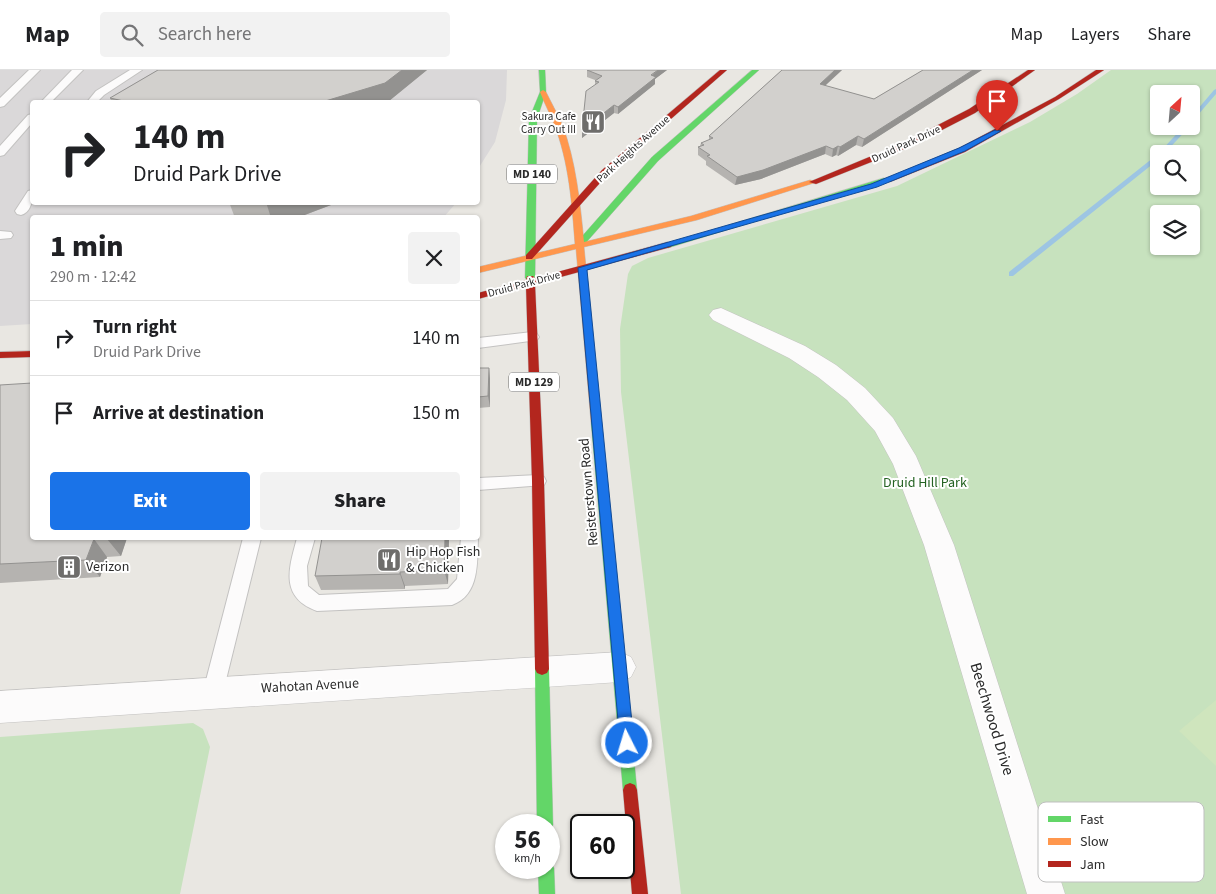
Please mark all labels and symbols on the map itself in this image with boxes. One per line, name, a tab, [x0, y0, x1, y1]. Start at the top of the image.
pin	[976, 80, 1018, 131]
north arrow	[1150, 85, 1200, 135]
place label: Sakura Cafe Carry Out III	[521, 109, 577, 137]
restaurant icon: Sakura Cafe Carry Out III	[580, 109, 606, 135]
street label: Park Heights Avenue	[593, 112, 673, 186]
street label: Druid Park Drive	[869, 121, 943, 166]
road number: MD 140	[507, 165, 557, 184]
street label: Druid Park Drive	[486, 267, 562, 301]
road number: MD 129	[509, 372, 559, 392]
street label: Reisterstown Road	[574, 437, 604, 547]
park label: Druid Hill Park	[883, 473, 967, 493]
place label: Hip Hop Fish & Chicken	[406, 542, 480, 578]
restaurant icon: Hip Hop Fish & Chicken	[376, 547, 402, 573]
building icon: Verizon	[56, 554, 82, 580]
place label: Verizon	[86, 557, 129, 577]
street label: Beechwood Drive	[964, 660, 1020, 778]
street label: Wahotan Avenue	[261, 673, 359, 699]
position arrow	[600, 716, 652, 768]
legend	[1038, 802, 1204, 882]
text: Fast	[1080, 810, 1104, 830]
speed limit sign: 60	[570, 814, 635, 879]
text: Slow	[1080, 832, 1109, 852]
text: Jam	[1080, 855, 1105, 875]

